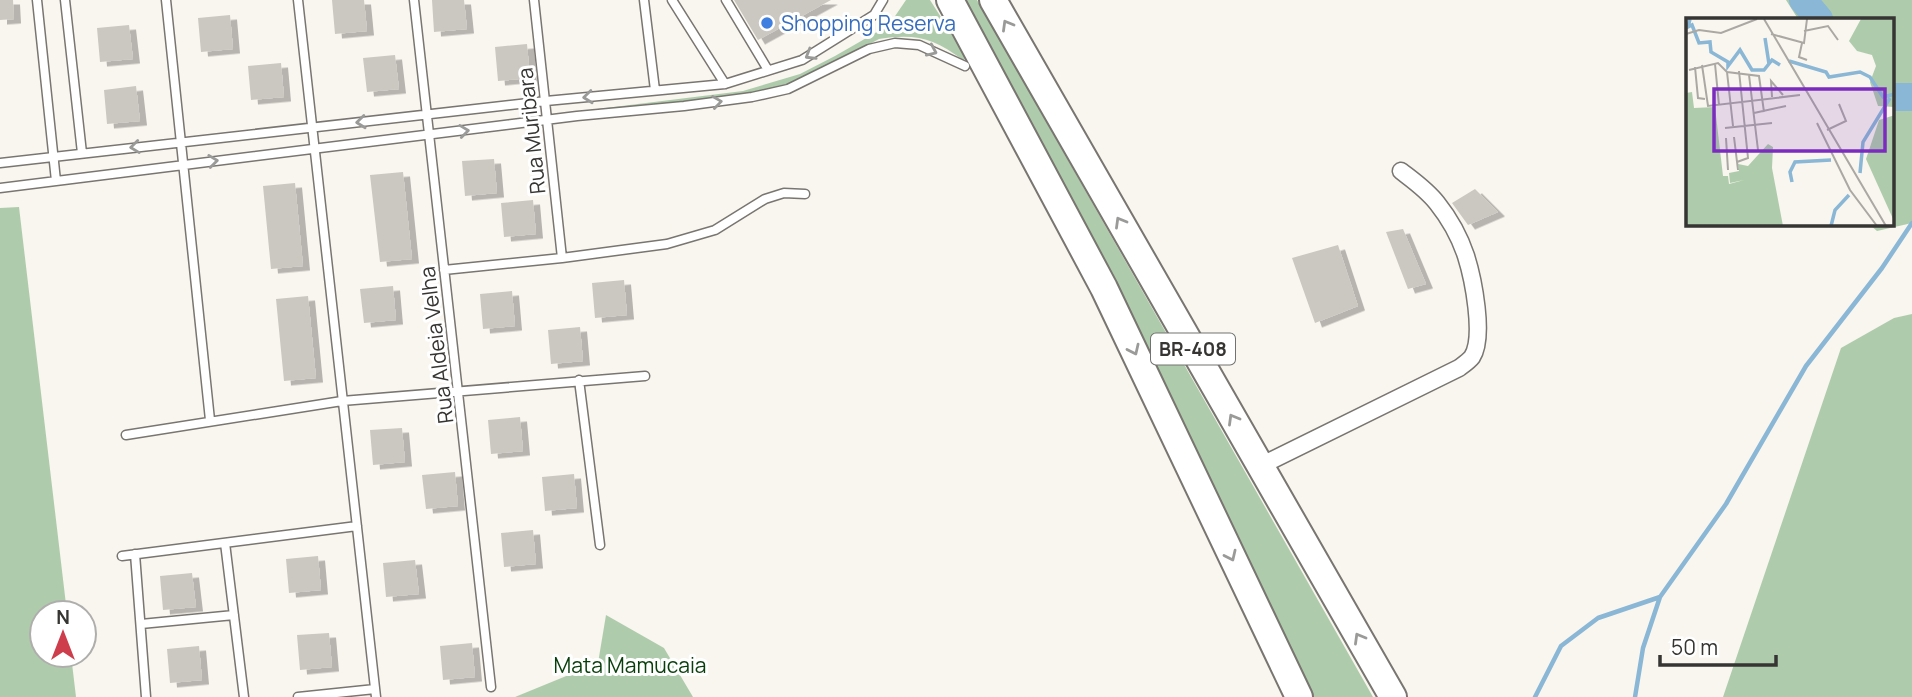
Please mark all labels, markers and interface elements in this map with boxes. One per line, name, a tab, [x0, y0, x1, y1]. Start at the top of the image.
place label: Shopping Reserva	[781, 9, 956, 37]
marker: Shopping Reserva	[759, 15, 775, 31]
inset map	[1686, 18, 1895, 226]
one-way arrow	[1002, 19, 1015, 32]
one-way arrow	[925, 43, 938, 57]
one-way arrow	[805, 47, 818, 60]
street label: Rua Muribara	[510, 66, 552, 196]
one-way arrow	[582, 89, 593, 104]
one-way arrow	[712, 95, 723, 110]
one-way arrow	[356, 115, 367, 130]
one-way arrow	[458, 123, 470, 138]
one-way arrow	[129, 139, 141, 154]
one-way arrow	[208, 153, 219, 168]
one-way arrow	[1115, 217, 1128, 229]
street label: Rua Aldeia Velha	[412, 265, 460, 425]
road number: BR-408	[1151, 334, 1235, 364]
one-way arrow	[1125, 343, 1139, 355]
one-way arrow	[1228, 414, 1241, 427]
one-way arrow	[1222, 549, 1236, 561]
north arrow	[28, 599, 98, 669]
text: N	[56, 604, 70, 630]
scale bar	[1660, 624, 1776, 668]
one-way arrow	[1354, 633, 1367, 645]
text: 50 m	[1671, 633, 1718, 661]
park label: Mata Mamucaia	[554, 651, 706, 679]

